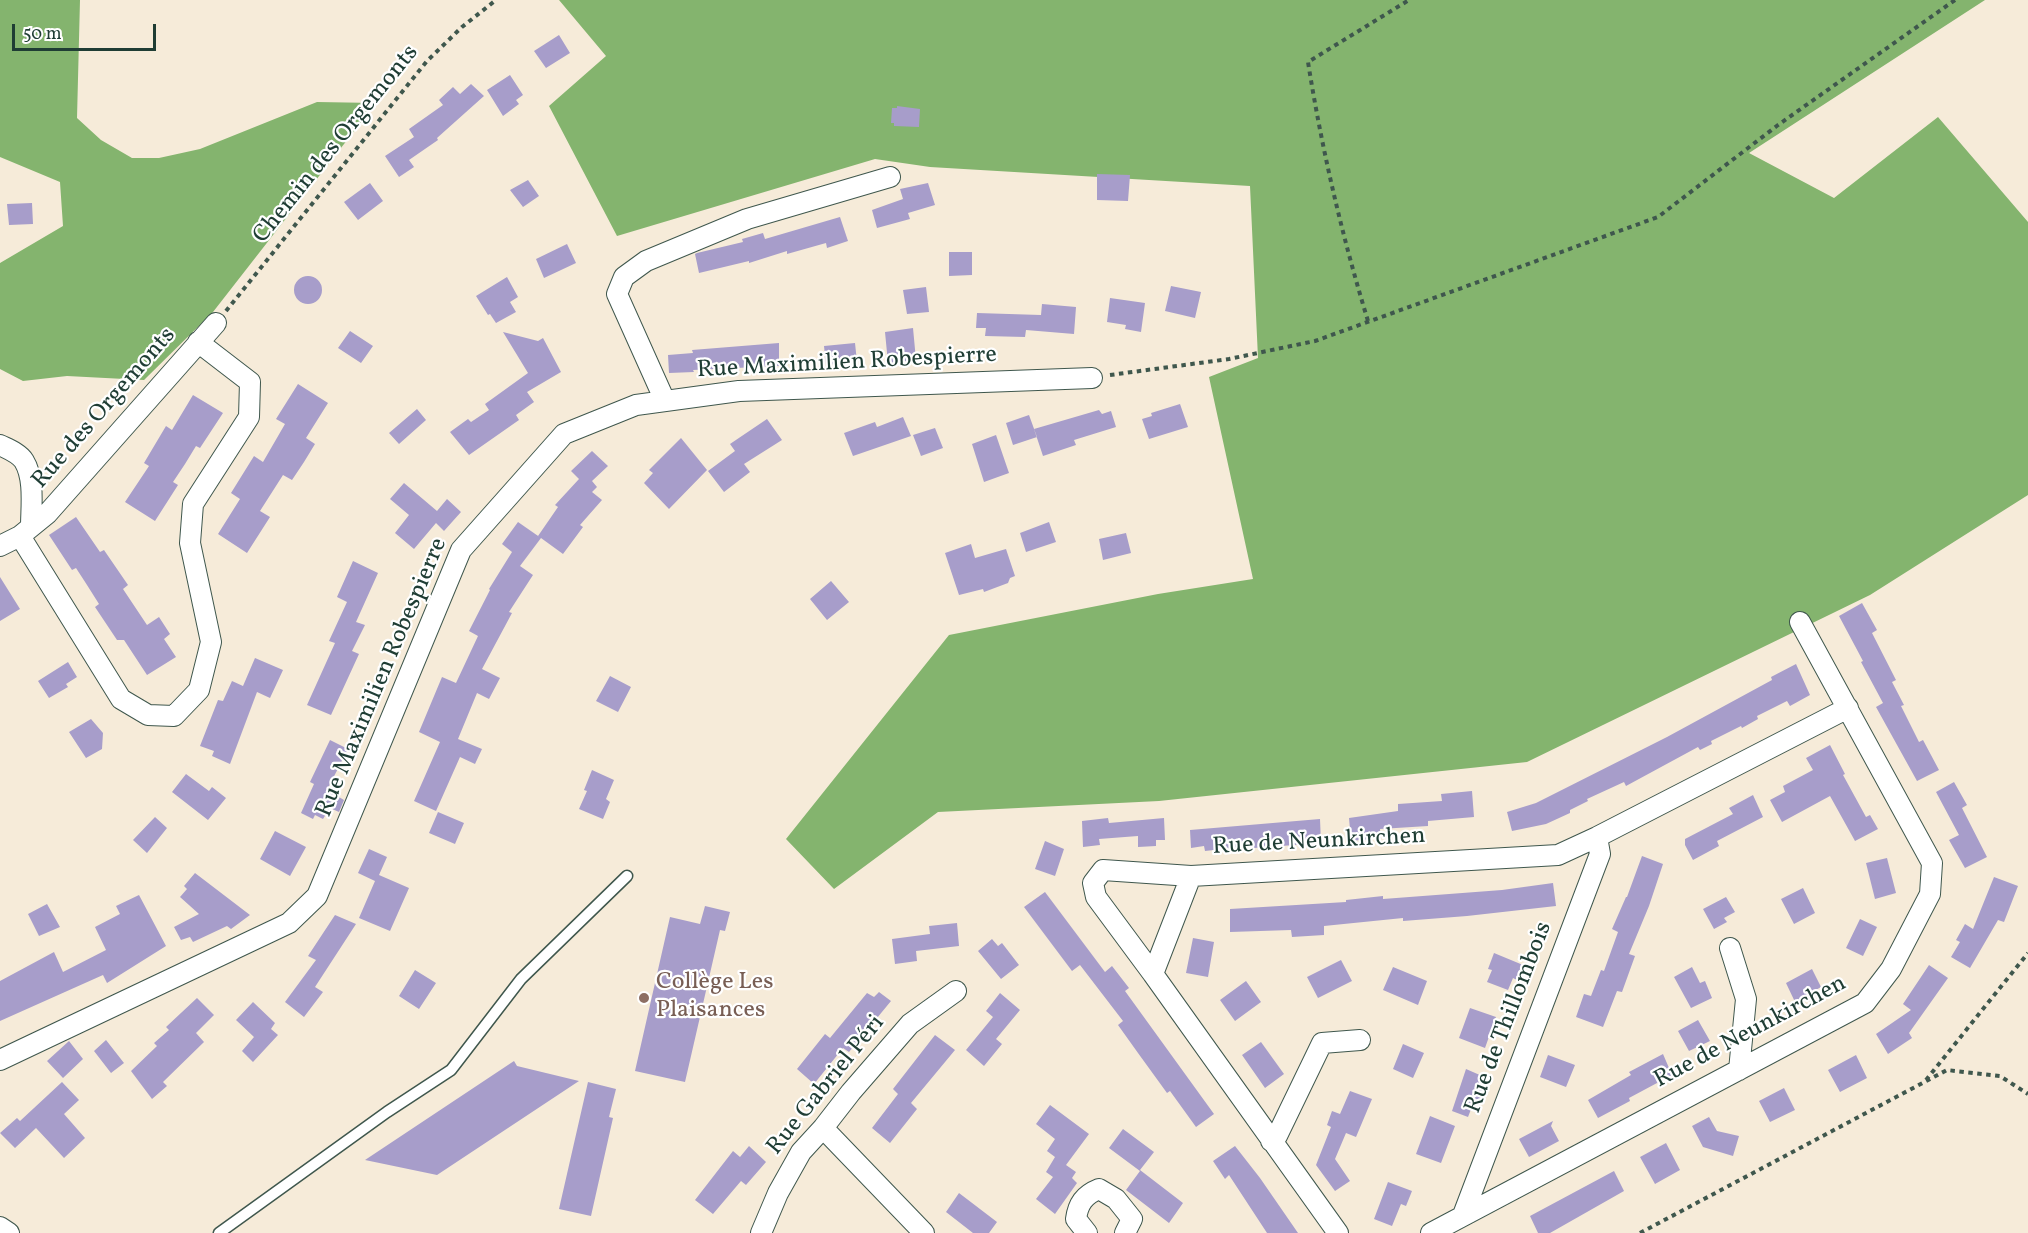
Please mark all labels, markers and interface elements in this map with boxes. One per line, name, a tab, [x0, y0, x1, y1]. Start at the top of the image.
scale bar	[15, 12, 159, 50]
text: 50 m	[23, 22, 62, 47]
street label: Chemin des Orgemonts	[248, 40, 426, 250]
street label: Rue des Orgemonts	[27, 322, 183, 496]
street label: Rue Maximilien Robespierre	[696, 342, 998, 386]
street label: Rue Maximilien Robespierre	[311, 534, 455, 822]
street label: Rue de Neunkirchen	[1212, 823, 1426, 863]
street label: Rue de Thillombois	[1460, 918, 1560, 1118]
place label: Collège Les Plaisances	[656, 970, 773, 1026]
street label: Rue de Neunkirchen	[1650, 970, 1852, 1096]
marker: Collège Les Plaisances	[637, 991, 651, 1005]
street label: Rue Gabriel Péri	[762, 1010, 892, 1162]

